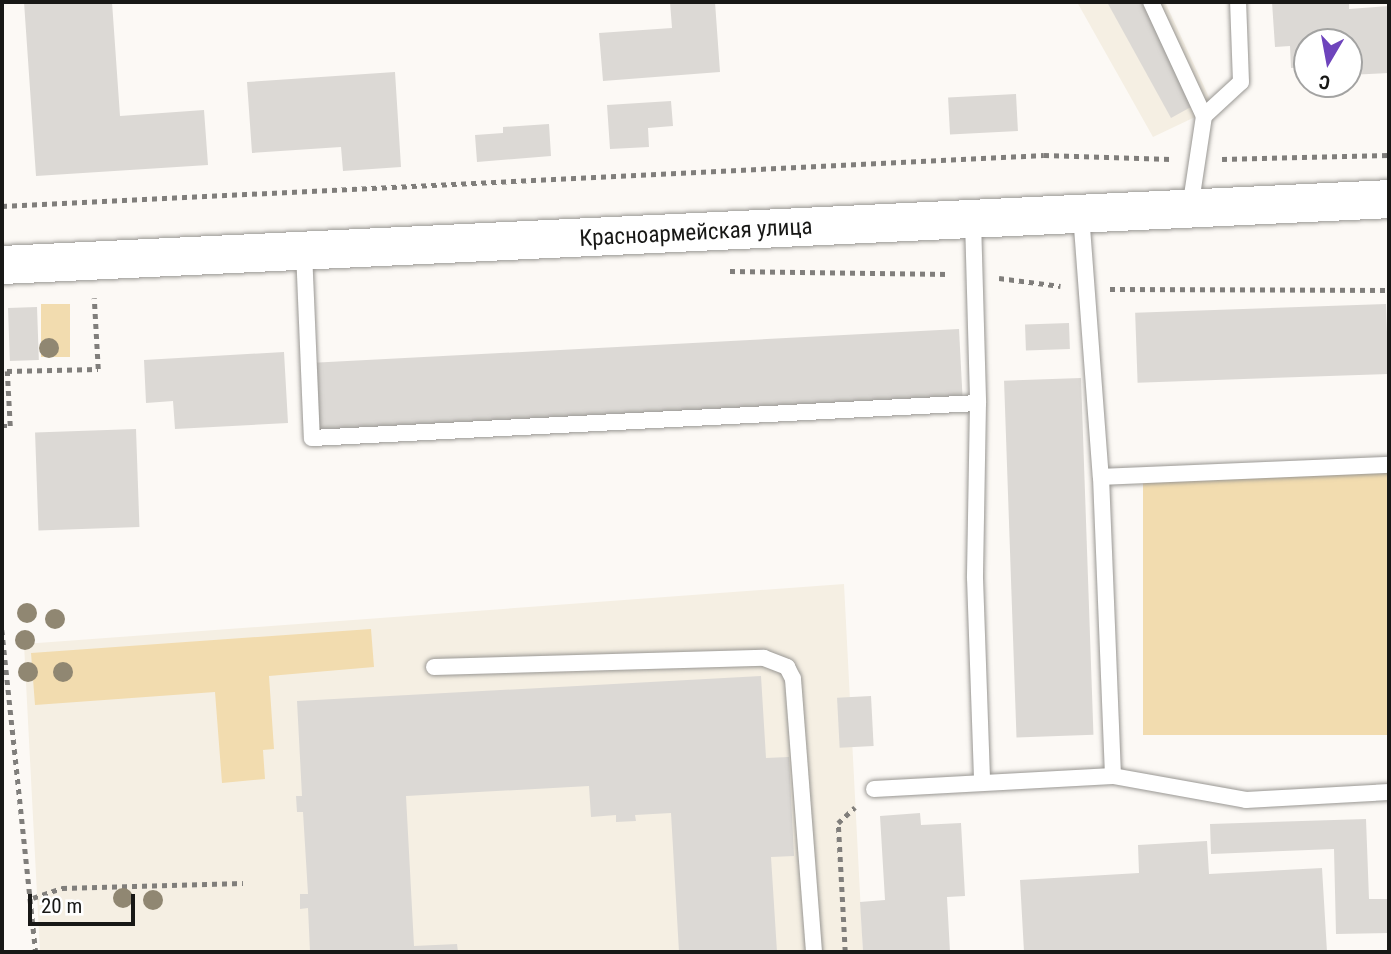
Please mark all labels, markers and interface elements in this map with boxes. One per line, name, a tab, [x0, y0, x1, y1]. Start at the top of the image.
north arrow	[1293, 28, 1363, 98]
text: С	[1317, 70, 1332, 94]
street label: Красноармейская улица	[579, 213, 813, 253]
scale bar	[32, 880, 138, 924]
text: 20 m	[41, 894, 82, 918]

